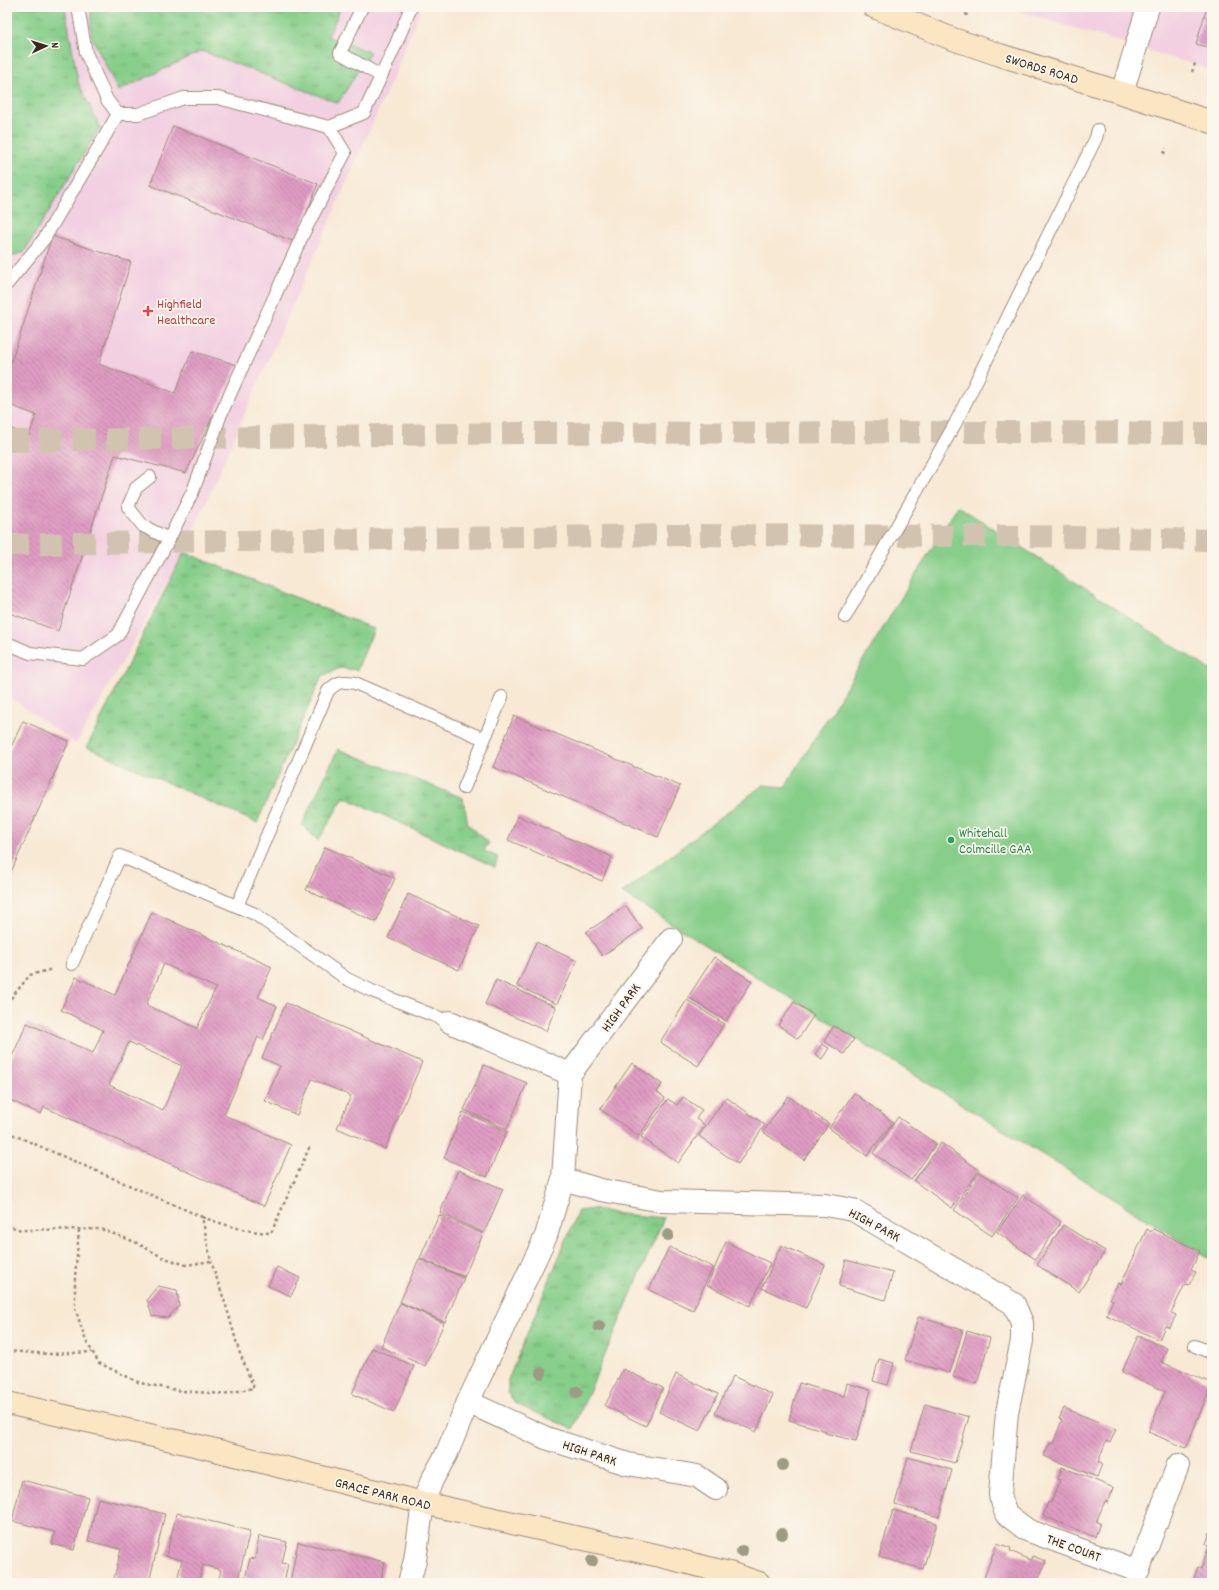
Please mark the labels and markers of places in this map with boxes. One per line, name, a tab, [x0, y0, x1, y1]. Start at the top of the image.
place label: Highfield Healthcare	[157, 295, 215, 331]
marker: Highfield Healthcare	[142, 305, 154, 317]
place label: Whitehall Colmcille GAA	[959, 824, 1032, 860]
marker: Whitehall Colmcille GAA	[946, 835, 956, 845]

